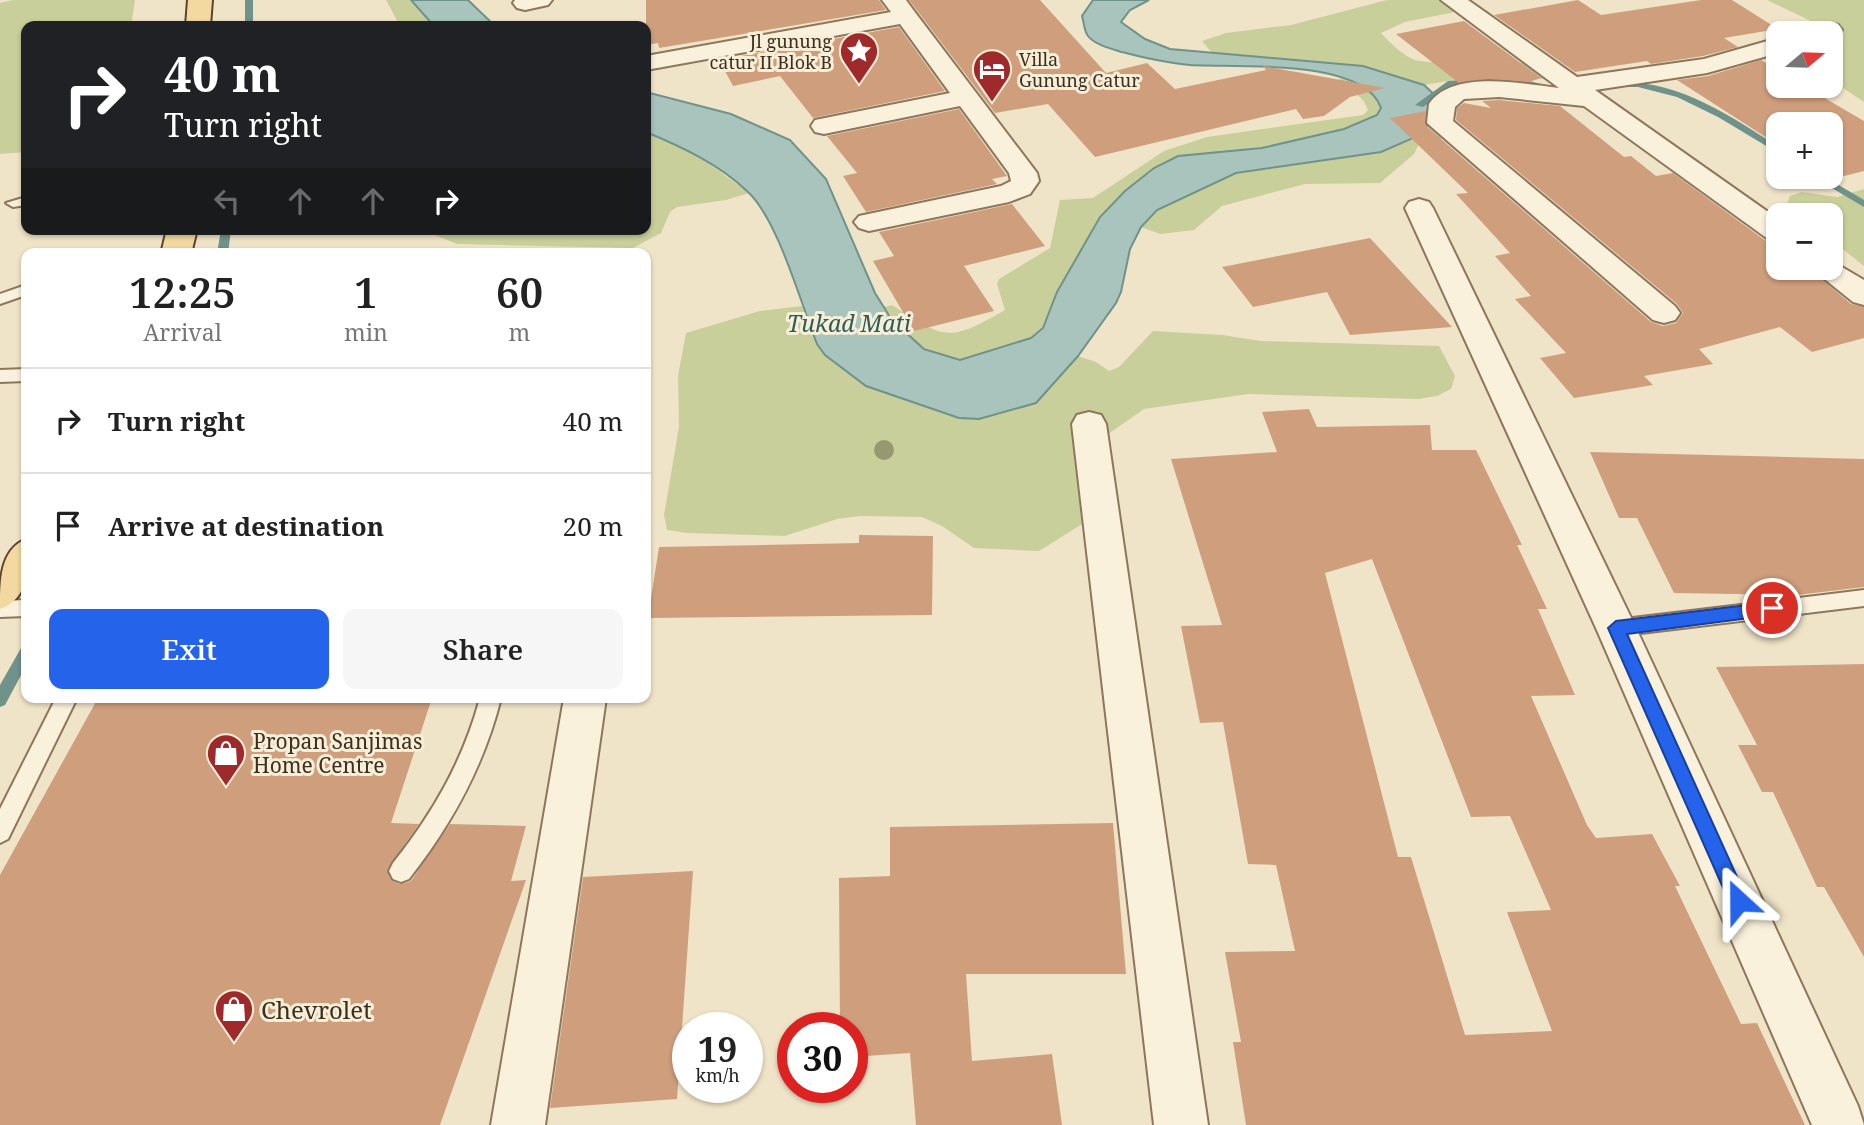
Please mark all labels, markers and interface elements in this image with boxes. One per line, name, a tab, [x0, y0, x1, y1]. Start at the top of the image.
north arrow	[1766, 21, 1843, 98]
map controls	[1766, 21, 1843, 280]
place label: Jl gunung catur II Blok B	[709, 29, 832, 74]
place icon: Jl gunung catur II Blok B	[838, 30, 880, 85]
text: 40 m	[164, 40, 280, 106]
place label: Villa Gunung Catur	[1019, 47, 1140, 92]
hotel icon: Villa Gunung Catur	[971, 48, 1013, 103]
icon: right	[49, 49, 140, 140]
text: Turn right	[164, 103, 322, 146]
button: +	[1766, 112, 1843, 189]
icon: left	[208, 182, 246, 220]
icon: ahead	[281, 182, 319, 220]
icon: ahead	[354, 182, 392, 220]
icon: right	[427, 182, 465, 220]
button: −	[1766, 203, 1843, 280]
text: 12:25	[129, 263, 236, 320]
text: 1	[354, 263, 378, 320]
text: 60	[496, 263, 543, 320]
water label: Tukad Mati	[787, 307, 911, 339]
text: Arrival	[143, 316, 222, 348]
text: min	[344, 316, 388, 348]
text: m	[509, 316, 530, 348]
icon: right	[49, 402, 87, 440]
text: Turn right	[108, 403, 245, 439]
text: 40 m	[563, 403, 623, 439]
icon: arrive	[49, 507, 87, 545]
text: Arrive at destination	[108, 508, 384, 544]
text: 20 m	[563, 508, 623, 544]
pin	[1742, 578, 1802, 638]
icon: arrive	[1753, 589, 1791, 627]
button: Exit	[49, 609, 329, 689]
button: Share	[343, 609, 623, 689]
place label: Propan Sanjimas Home Centre	[253, 727, 422, 779]
shop icon: Propan Sanjimas Home Centre	[205, 732, 247, 787]
position arrow	[1702, 864, 1776, 938]
shop icon: Chevrolet	[213, 988, 255, 1043]
place label: Chevrolet	[261, 993, 372, 1026]
speed limit sign: 30	[777, 1012, 868, 1103]
text: 19	[698, 1025, 737, 1072]
text: km/h	[695, 1063, 740, 1087]

